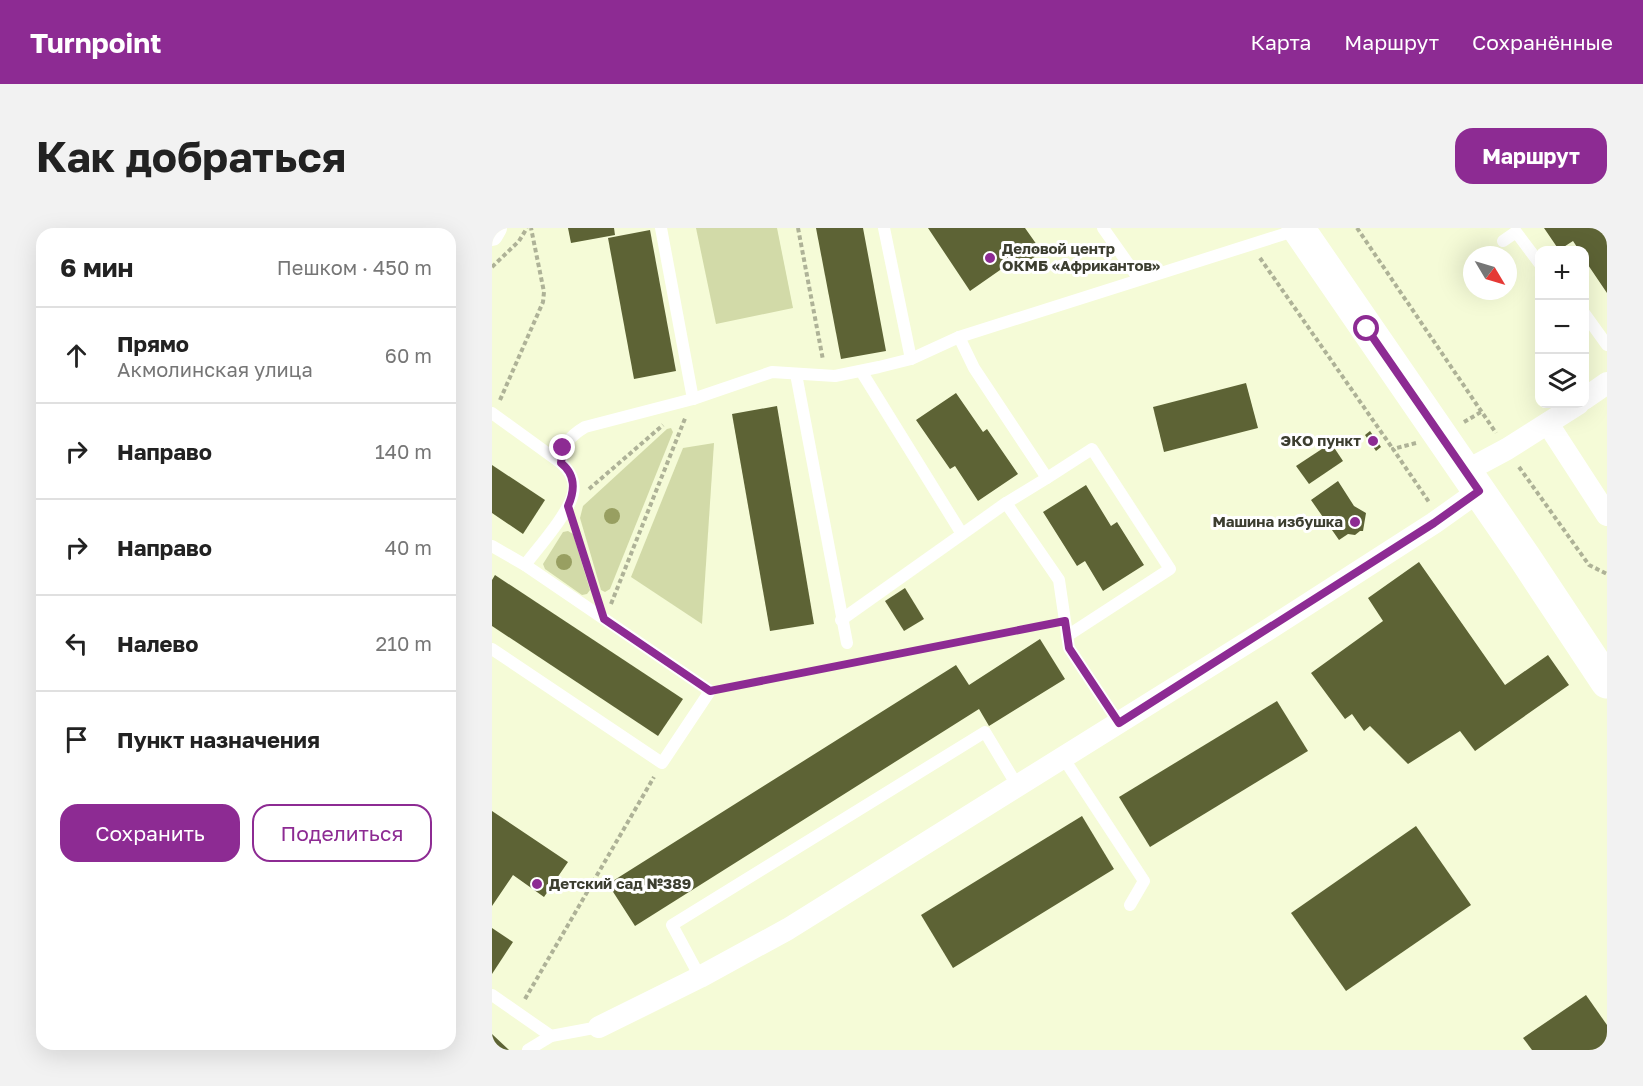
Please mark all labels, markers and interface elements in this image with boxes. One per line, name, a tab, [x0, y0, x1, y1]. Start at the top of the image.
text: Turnpoint	[30, 26, 161, 59]
text: Карта	[1250, 29, 1311, 55]
text: Маршрут	[1344, 29, 1439, 55]
text: Сохранённые	[1472, 29, 1613, 55]
button: Маршрут	[1455, 128, 1607, 184]
text: Как добраться	[36, 131, 346, 181]
place label: Деловой центр ОКМБ «Африкантов»	[1002, 239, 1160, 274]
north arrow	[1463, 246, 1517, 300]
map controls	[1535, 246, 1589, 408]
button: +	[1535, 246, 1589, 300]
marker: Деловой центр ОКМБ «Африкантов»	[983, 251, 997, 265]
text: 6 мин	[60, 252, 133, 283]
text: Пешком · 450 m	[277, 255, 432, 279]
button: −	[1535, 300, 1589, 354]
route start	[1353, 315, 1379, 341]
text: Прямо	[117, 330, 189, 357]
icon: ahead	[60, 339, 93, 372]
text: 60 m	[385, 343, 432, 367]
button: layers	[1535, 354, 1589, 408]
text: Акмолинская улица	[117, 357, 313, 381]
place label: ЭКО пункт	[1281, 431, 1361, 449]
route end	[549, 434, 575, 460]
marker: ЭКО пункт	[1366, 434, 1380, 448]
icon: right	[60, 435, 93, 468]
text: Направо	[117, 438, 212, 465]
text: 140 m	[375, 439, 432, 463]
place label: Машина избушка	[1212, 512, 1343, 530]
marker: Машина избушка	[1348, 515, 1362, 529]
icon: right	[60, 531, 93, 564]
text: Направо	[117, 534, 212, 561]
text: 40 m	[385, 535, 432, 559]
icon: left	[60, 627, 93, 660]
text: Налево	[117, 630, 199, 657]
text: 210 m	[376, 631, 432, 655]
icon: arrive	[60, 723, 93, 756]
text: Пункт назначения	[117, 726, 320, 753]
button: Сохранить	[60, 804, 240, 862]
button: Поделиться	[252, 804, 432, 862]
place label: Детский сад №389	[549, 874, 691, 892]
marker: Детский сад №389	[530, 877, 544, 891]

